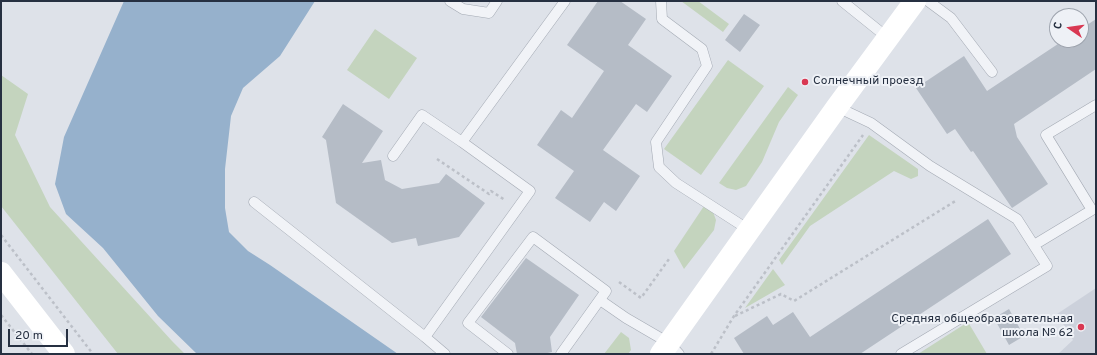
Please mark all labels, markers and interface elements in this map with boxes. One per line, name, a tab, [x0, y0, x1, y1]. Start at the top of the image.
north arrow	[1049, 8, 1089, 48]
text: С	[1051, 21, 1066, 31]
place label: Солнечный проезд	[813, 75, 924, 89]
marker: Солнечный проезд	[800, 77, 810, 87]
place label: Средняя общеобразовательная школа № 62	[891, 313, 1073, 341]
scale bar	[10, 321, 70, 347]
marker: Средняя общеобразовательная школа № 62	[1076, 322, 1086, 332]
text: 20 m	[15, 328, 43, 344]

